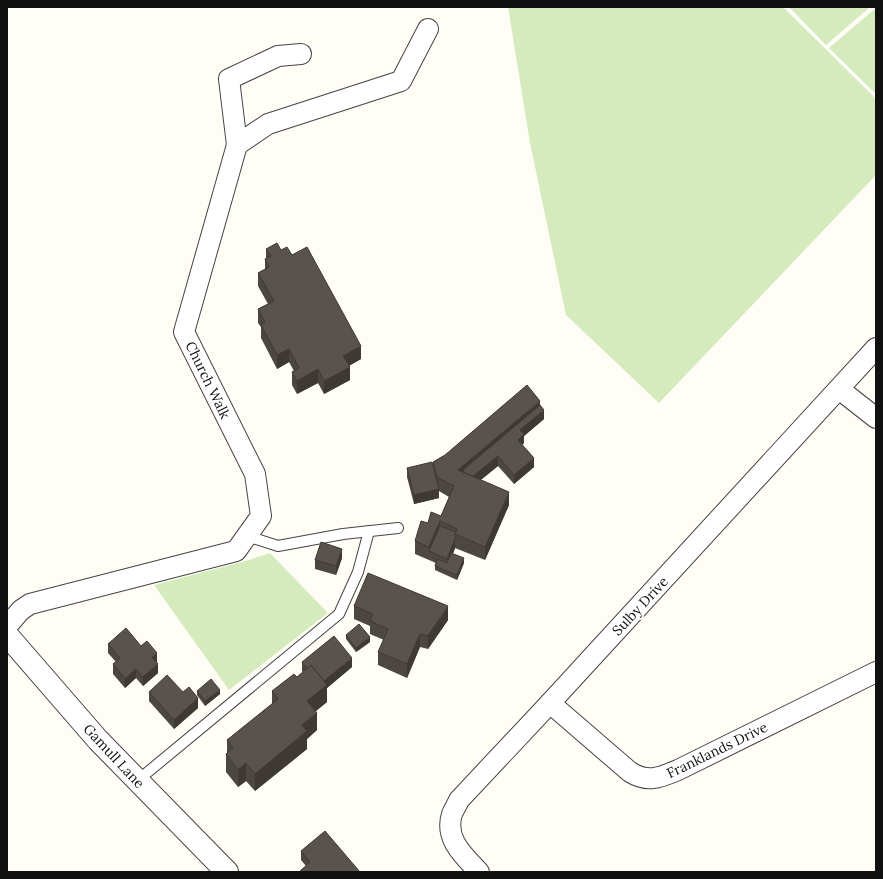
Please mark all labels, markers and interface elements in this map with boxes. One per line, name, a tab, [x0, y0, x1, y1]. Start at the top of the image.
street label: Church Walk	[182, 338, 235, 422]
street label: Sulby Drive	[608, 572, 672, 639]
street label: Franklands Drive	[664, 718, 771, 782]
street label: Gamull Lane	[80, 720, 149, 792]

